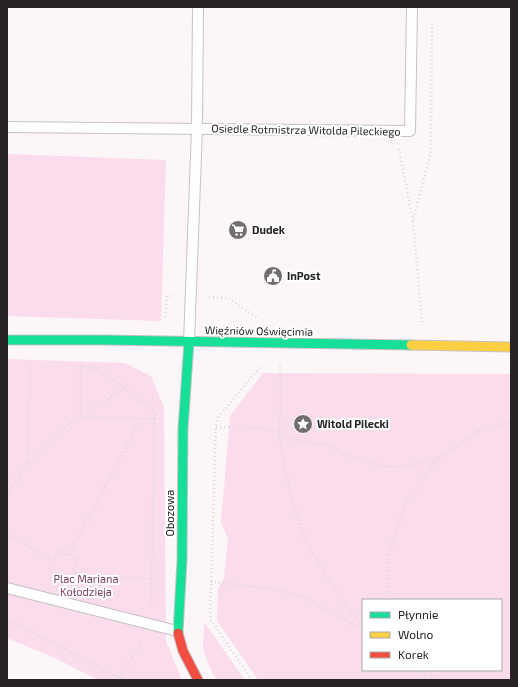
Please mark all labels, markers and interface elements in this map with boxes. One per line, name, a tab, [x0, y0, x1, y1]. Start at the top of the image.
street label: Osiedle Rotmistrza Witolda Pileckiego	[211, 121, 401, 138]
supermarket icon: Dudek	[227, 219, 249, 241]
place label: Dudek	[252, 223, 286, 236]
public building icon: InPost	[262, 265, 284, 287]
place label: InPost	[287, 269, 321, 282]
street label: Więźniów Oświęcimia	[205, 323, 313, 338]
place icon: Witold Pilecki	[292, 413, 314, 435]
place label: Witold Pilecki	[317, 417, 389, 430]
street label: Obozowa	[163, 490, 176, 536]
park label: Plac Mariana Kołodzieja	[54, 572, 118, 599]
legend	[362, 599, 502, 671]
text: Płynnie	[398, 607, 438, 621]
text: Wolno	[398, 627, 434, 641]
text: Korek	[398, 647, 429, 661]

